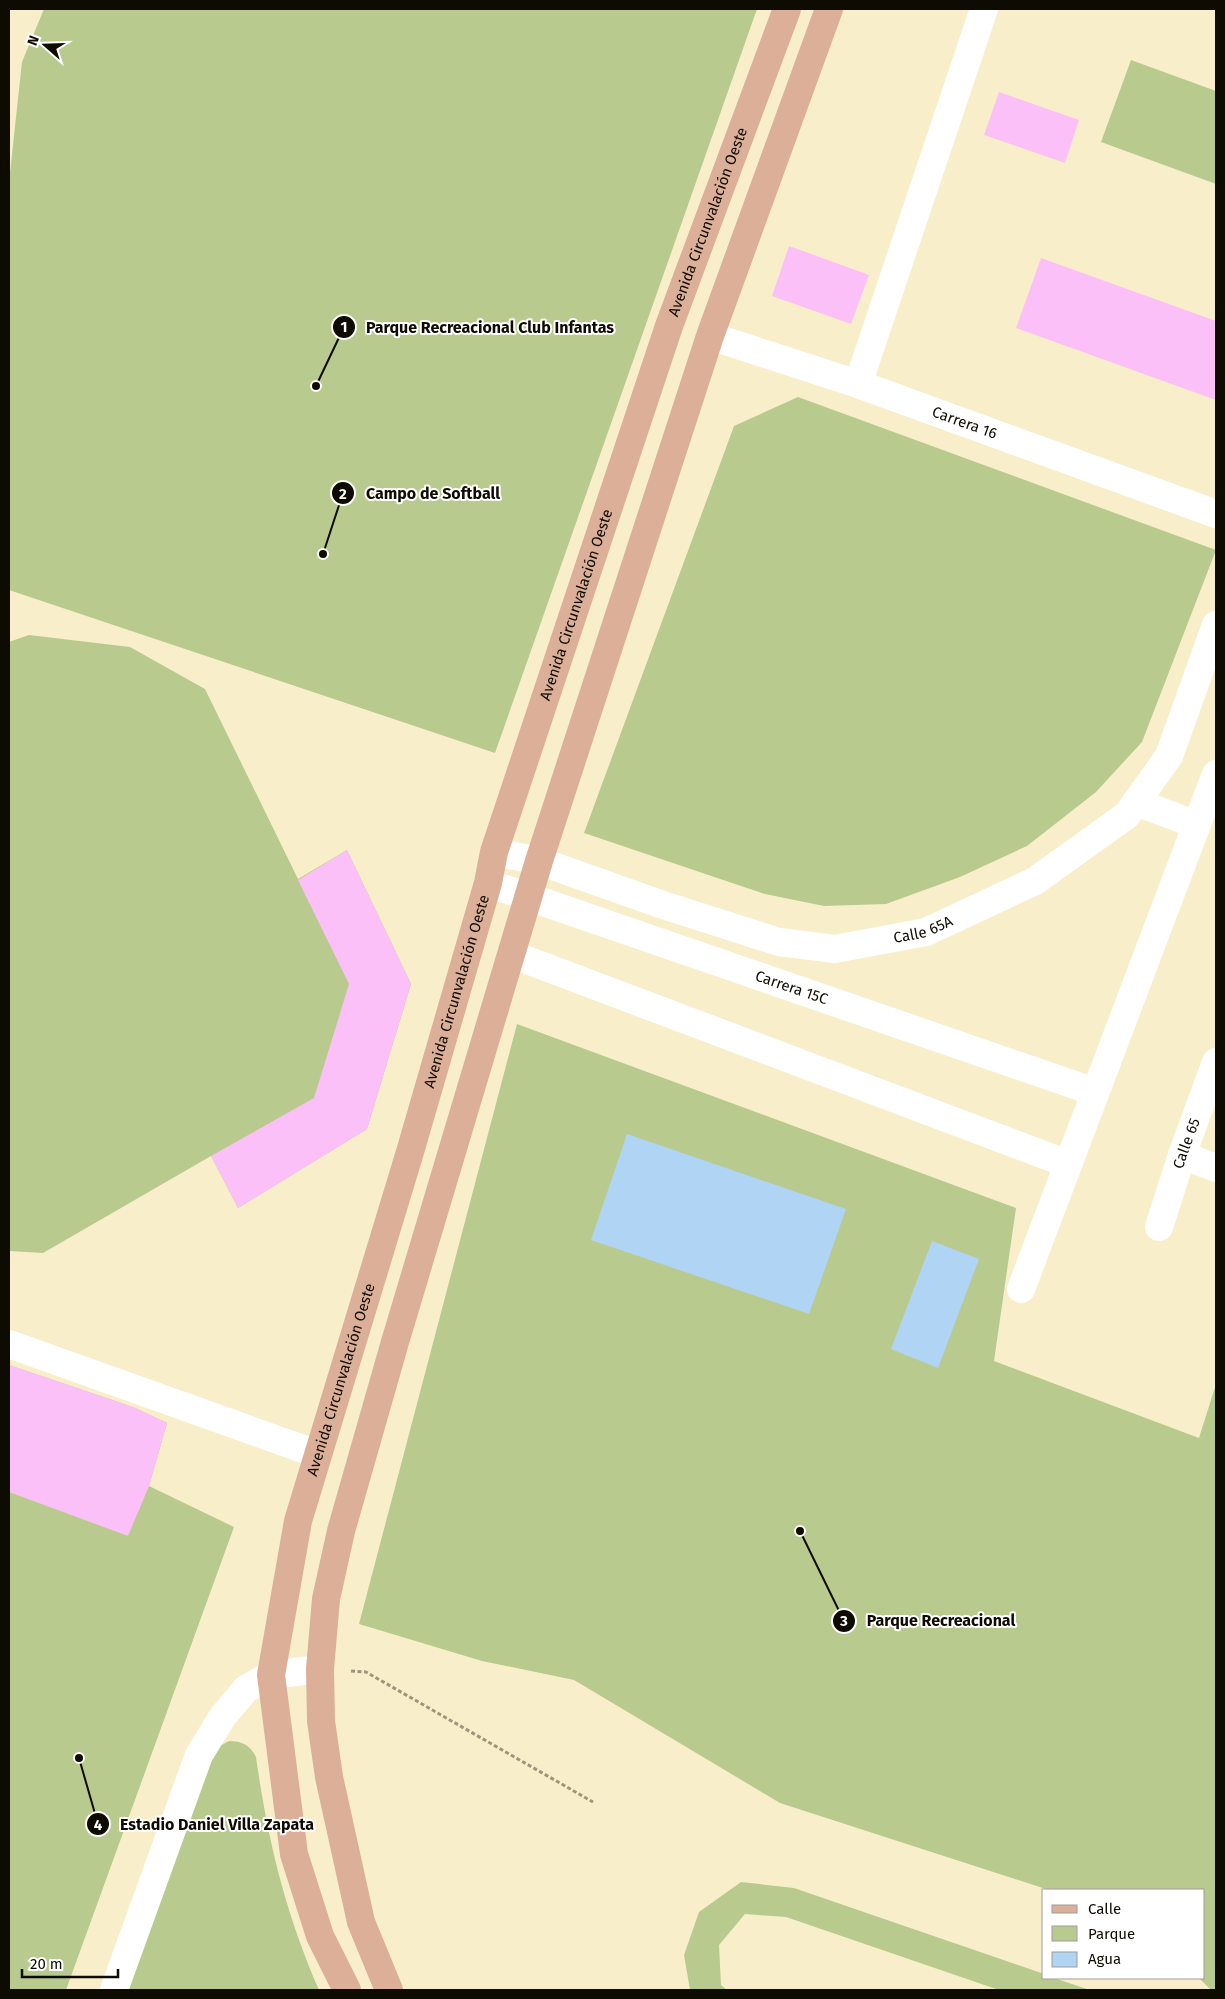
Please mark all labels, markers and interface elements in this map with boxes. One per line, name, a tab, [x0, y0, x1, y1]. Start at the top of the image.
north arrow	[20, 20, 70, 70]
text: N	[24, 33, 43, 48]
street label: Avenida Circunvalación Oeste	[664, 125, 751, 319]
callout: Parque Recreacional Club Infantas	[331, 312, 624, 343]
text: 1	[341, 318, 347, 336]
text: Parque Recreacional Club Infantas	[366, 318, 614, 337]
street label: Carrera 16	[930, 403, 999, 443]
callout: Campo de Softball	[330, 478, 510, 509]
text: Campo de Softball	[366, 484, 500, 503]
text: 2	[339, 485, 347, 503]
street label: Avenida Circunvalación Oeste	[536, 507, 616, 703]
street label: Avenida Circunvalación Oeste	[420, 893, 493, 1090]
street label: Calle 65A	[892, 912, 956, 947]
street label: Carrera 15C	[753, 967, 831, 1009]
street label: Calle 65	[1169, 1116, 1204, 1171]
street label: Avenida Circunvalación Oeste	[303, 1281, 379, 1478]
callout: Parque Recreacional	[832, 1605, 1025, 1636]
text: Parque Recreacional	[867, 1611, 1015, 1630]
text: 3	[839, 1612, 848, 1630]
callout: Estadio Daniel Villa Zapata	[85, 1809, 324, 1840]
text: Estadio Daniel Villa Zapata	[120, 1815, 314, 1834]
text: 4	[94, 1816, 103, 1834]
legend	[1042, 1889, 1205, 1979]
text: Calle	[1088, 1900, 1121, 1918]
text: Parque	[1088, 1925, 1135, 1943]
scale bar	[22, 1946, 119, 1978]
text: Agua	[1088, 1950, 1121, 1968]
text: 20 m	[30, 1955, 63, 1973]

